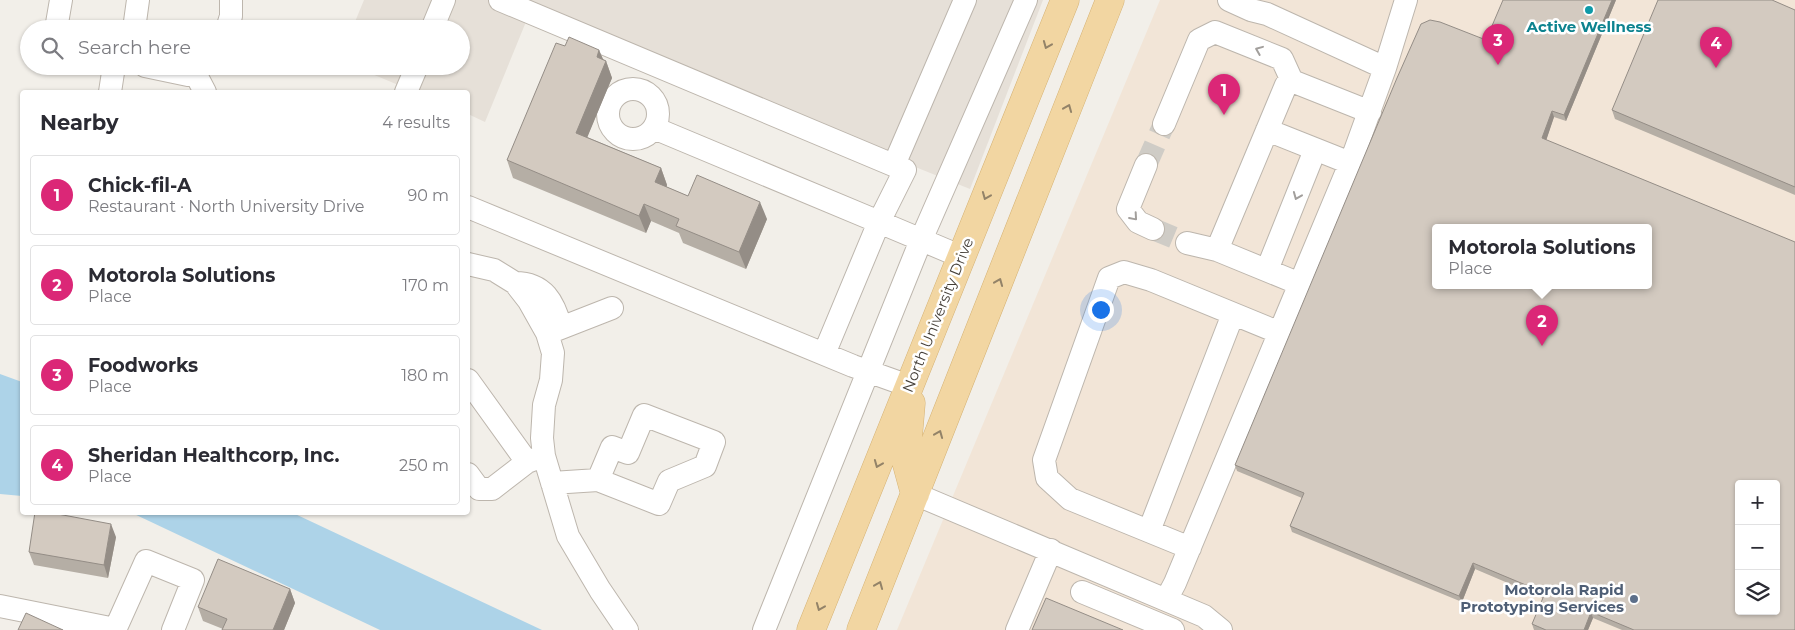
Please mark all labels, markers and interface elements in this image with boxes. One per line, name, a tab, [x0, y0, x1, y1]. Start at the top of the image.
marker: Active Wellness	[1583, 4, 1595, 16]
place label: Active Wellness	[1526, 17, 1651, 36]
search box	[20, 20, 470, 75]
pin: 3	[1482, 24, 1514, 65]
pin: 4	[1700, 27, 1732, 68]
icon: search	[38, 34, 66, 62]
text: Search here	[78, 36, 191, 59]
one-way arrow	[1042, 40, 1053, 49]
one-way arrow	[1255, 45, 1264, 56]
pin: 1	[1208, 74, 1240, 115]
one-way arrow	[1062, 104, 1072, 112]
text: Nearby	[40, 110, 119, 135]
text: 4 results	[382, 113, 450, 132]
text: Chick-fil-A	[88, 174, 192, 197]
text: 1	[54, 186, 60, 205]
text: 90 m	[407, 186, 449, 205]
one-way arrow	[982, 191, 992, 200]
one-way arrow	[1292, 191, 1302, 199]
text: Restaurant · North University Drive	[88, 197, 364, 216]
one-way arrow	[1128, 211, 1137, 220]
popup	[1432, 224, 1652, 289]
street label: North University Drive	[898, 235, 977, 395]
text: Motorola Solutions	[1448, 236, 1636, 259]
text: Place	[1448, 259, 1492, 278]
text: Motorola Solutions	[88, 264, 275, 287]
text: 2	[52, 276, 62, 295]
text: 170 m	[402, 276, 449, 295]
one-way arrow	[993, 279, 1003, 287]
text: Place	[88, 287, 132, 306]
your location	[1088, 297, 1114, 323]
pin: 2	[1526, 305, 1558, 346]
text: Foodworks	[88, 354, 198, 377]
text: 3	[52, 366, 62, 385]
text: 180 m	[401, 366, 449, 385]
text: Place	[88, 377, 132, 396]
one-way arrow	[933, 430, 943, 438]
text: Sheridan Healthcorp, Inc.	[88, 444, 340, 467]
text: 4	[51, 456, 63, 475]
text: 250 m	[399, 456, 449, 475]
one-way arrow	[874, 459, 884, 468]
text: Place	[88, 467, 132, 486]
map controls	[1735, 480, 1780, 615]
button: +	[1735, 480, 1780, 525]
button: −	[1735, 525, 1780, 570]
button: layers	[1735, 570, 1780, 615]
place label: Motorola Rapid Prototyping Services	[1460, 580, 1624, 616]
one-way arrow	[873, 581, 883, 590]
marker: Motorola Rapid Prototyping Services	[1628, 593, 1640, 605]
one-way arrow	[816, 602, 826, 611]

